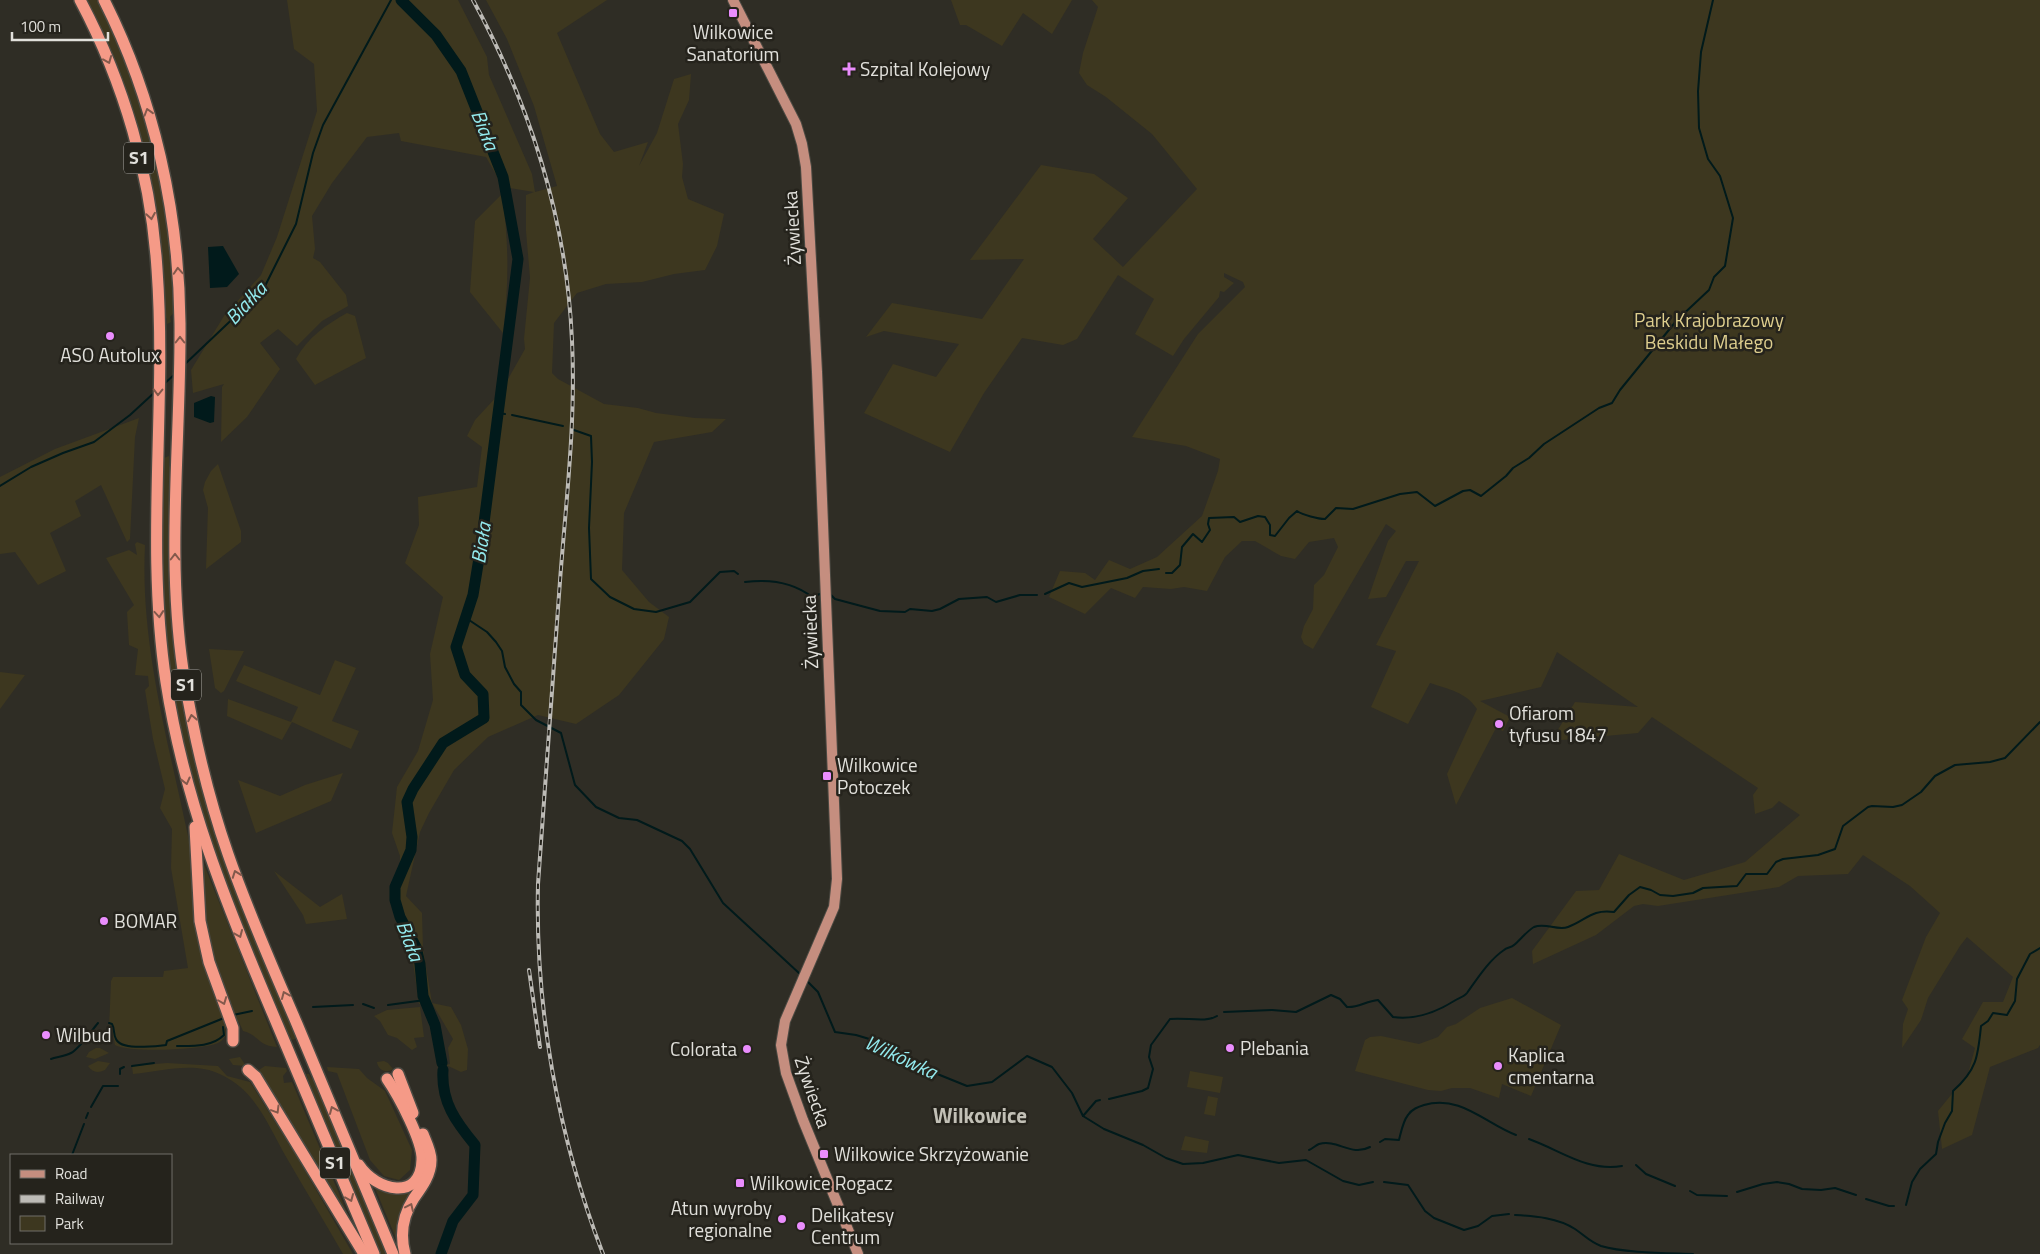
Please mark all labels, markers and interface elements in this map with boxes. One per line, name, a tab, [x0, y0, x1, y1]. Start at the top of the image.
marker: Wilkowice Sanatorium	[727, 7, 739, 19]
scale bar	[12, 10, 109, 42]
text: 100 m	[20, 15, 61, 38]
place label: Wilkowice Sanatorium	[687, 17, 779, 68]
place label: Szpital Kolejowy	[860, 54, 990, 83]
one-way arrow	[102, 55, 112, 64]
marker: Szpital Kolejowy	[842, 62, 856, 76]
water label: Biała	[463, 105, 508, 156]
one-way arrow	[144, 108, 154, 117]
road number: S1	[124, 142, 154, 174]
street label: Żywiecka	[775, 190, 808, 266]
one-way arrow	[146, 212, 156, 221]
one-way arrow	[172, 267, 183, 275]
water label: Białka	[217, 273, 275, 331]
park label: Park Krajobrazowy Beskidu Małego	[1634, 305, 1784, 356]
marker: ASO Autolux	[104, 330, 116, 342]
one-way arrow	[175, 335, 185, 343]
place label: ASO Autolux	[60, 340, 160, 369]
one-way arrow	[153, 388, 164, 396]
water label: Biała	[462, 519, 499, 565]
one-way arrow	[169, 552, 180, 560]
street label: Żywiecka	[794, 594, 825, 670]
one-way arrow	[153, 610, 164, 618]
road number: S1	[171, 670, 201, 700]
place label: Ofiarom tyfusu 1847	[1509, 698, 1607, 749]
one-way arrow	[187, 714, 197, 722]
marker: Ofiarom tyfusu 1847	[1493, 718, 1505, 730]
place label: Wilkowice Potoczek	[837, 750, 918, 801]
marker: Wilkowice Potoczek	[821, 770, 833, 782]
one-way arrow	[181, 776, 191, 784]
one-way arrow	[232, 870, 242, 879]
place label: BOMAR	[114, 906, 177, 935]
marker: BOMAR	[98, 915, 110, 927]
water label: Biała	[389, 916, 433, 966]
one-way arrow	[233, 929, 243, 938]
one-way arrow	[280, 991, 291, 1000]
one-way arrow	[217, 996, 227, 1005]
place label: Wilbud	[56, 1020, 112, 1049]
water label: Wilkówka	[860, 1026, 943, 1087]
marker: Wilbud	[40, 1029, 52, 1041]
place label: Plebania	[1240, 1033, 1309, 1062]
place label: Colorata	[670, 1034, 737, 1063]
place label: Kaplica cmentarna	[1508, 1040, 1595, 1091]
marker: Plebania	[1224, 1042, 1236, 1054]
marker: Colorata	[741, 1043, 753, 1055]
street label: Żywiecka	[788, 1052, 839, 1132]
marker: Kaplica cmentarna	[1492, 1060, 1504, 1072]
district label: Wilkowice	[933, 1099, 1027, 1131]
one-way arrow	[270, 1104, 280, 1113]
one-way arrow	[328, 1106, 339, 1115]
place label: Wilkowice Skrzyżowanie	[834, 1139, 1029, 1168]
road number: S1	[320, 1148, 350, 1178]
marker: Wilkowice Skrzyżowanie	[818, 1148, 830, 1160]
legend	[10, 1154, 172, 1244]
text: Road	[55, 1162, 87, 1185]
place label: Wilkowice Rogacz	[750, 1168, 893, 1197]
marker: Wilkowice Rogacz	[734, 1177, 746, 1189]
text: Railway	[55, 1187, 105, 1210]
one-way arrow	[344, 1193, 355, 1202]
place label: Atun wyroby regionalne	[671, 1193, 772, 1244]
place label: Delikatesy Centrum	[811, 1200, 894, 1251]
one-way arrow	[404, 1203, 414, 1212]
text: Park	[55, 1212, 84, 1235]
marker: Atun wyroby regionalne	[776, 1213, 788, 1225]
marker: Delikatesy Centrum	[795, 1220, 807, 1232]

